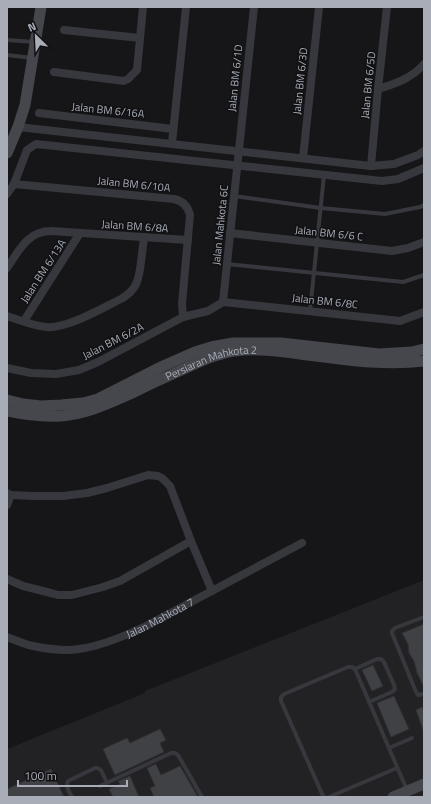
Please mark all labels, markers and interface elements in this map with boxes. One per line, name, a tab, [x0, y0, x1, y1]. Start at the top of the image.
north arrow	[16, 16, 56, 56]
text: N	[25, 18, 39, 36]
street label: Jalan BM 6/1D	[224, 44, 246, 112]
street label: Jalan BM 6/3D	[289, 47, 311, 115]
street label: Jalan BM 6/5D	[357, 51, 379, 119]
street label: Jalan BM 6/16A	[71, 98, 146, 122]
street label: Jalan BM 6/10A	[97, 172, 172, 196]
street label: Jalan Mahkota 6C	[208, 184, 232, 266]
street label: Jalan BM 6/8A	[101, 216, 169, 236]
street label: Jalan BM 6/6 C	[294, 221, 364, 245]
street label: Jalan BM 6/13A	[16, 236, 70, 306]
street label: Jalan BM 6/8C	[291, 290, 359, 312]
street label: Jalan BM 6/2A	[80, 318, 147, 363]
street label: Persiaran Mahkota 2	[163, 342, 257, 384]
street label: Jalan Mahkota 7	[123, 594, 197, 642]
scale bar	[18, 762, 127, 788]
text: 100 m	[24, 766, 57, 785]

